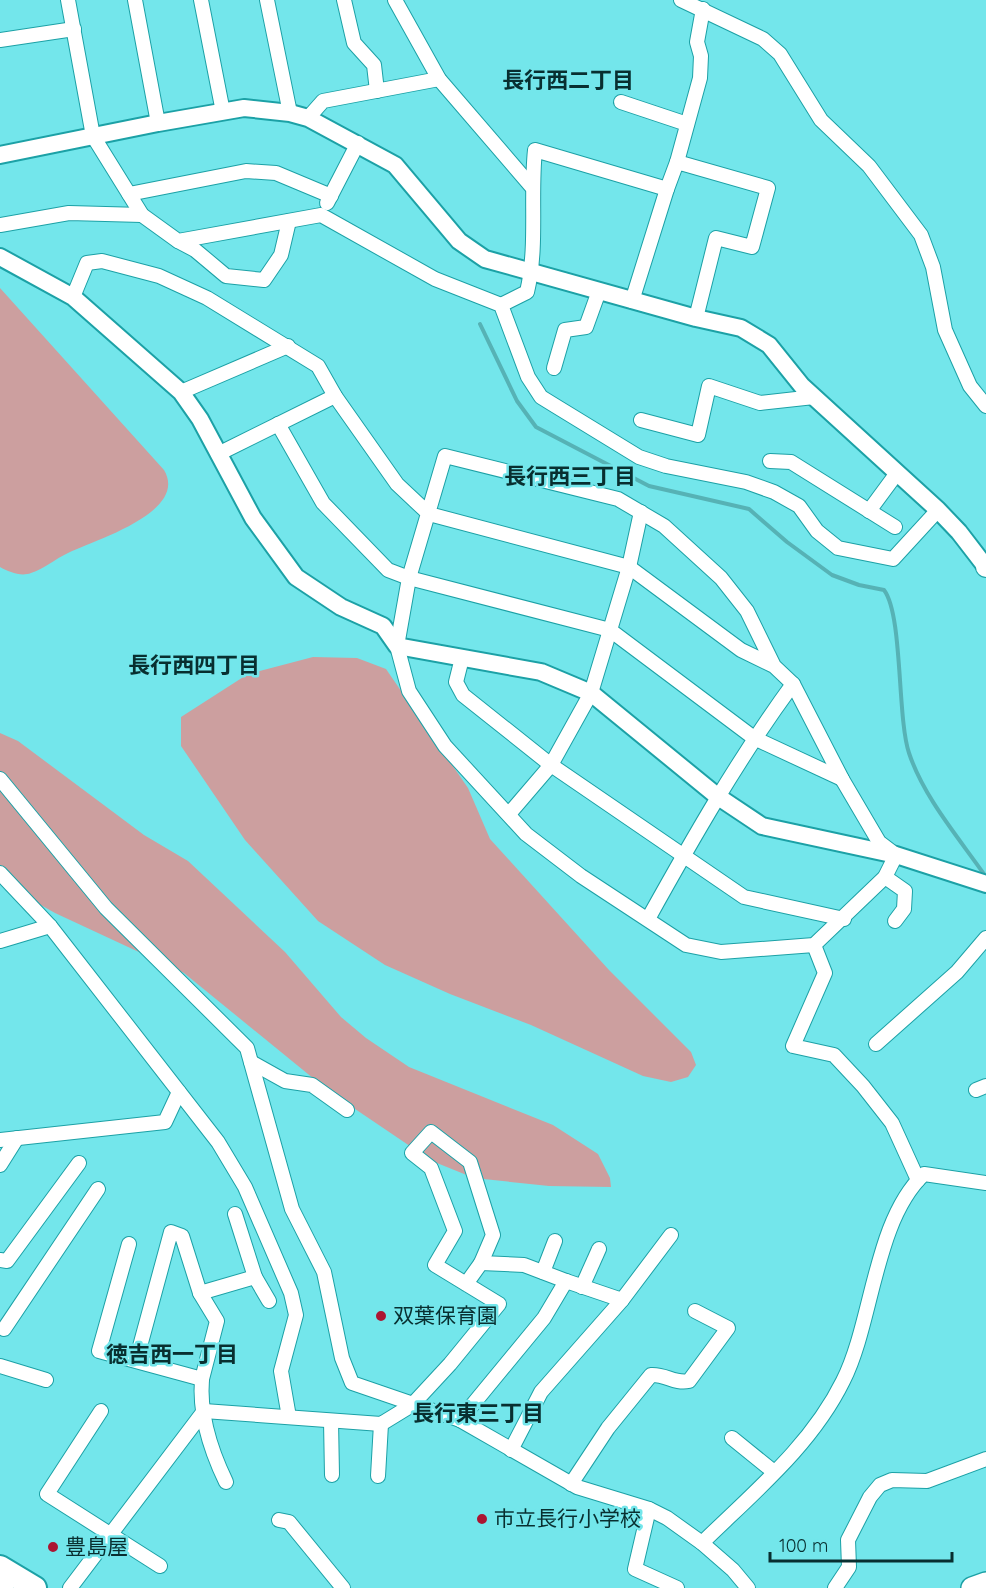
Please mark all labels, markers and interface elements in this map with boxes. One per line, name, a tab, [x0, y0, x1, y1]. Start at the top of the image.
district label: 長行西二丁目	[502, 66, 634, 94]
district label: 長行西三丁目	[504, 462, 636, 490]
district label: 長行西四丁目	[128, 651, 260, 679]
place label: 双葉保育園	[393, 1302, 498, 1328]
marker: 双葉保育園	[374, 1309, 388, 1323]
district label: 徳吉西一丁目	[106, 1340, 238, 1368]
district label: 長行東三丁目	[412, 1399, 544, 1427]
place label: 市立長行小学校	[494, 1505, 641, 1531]
marker: 市立長行小学校	[475, 1512, 489, 1526]
scale bar	[770, 1525, 952, 1563]
place label: 豊島屋	[65, 1533, 128, 1559]
text: 100 m	[779, 1534, 828, 1557]
marker: 豊島屋	[46, 1540, 60, 1554]

